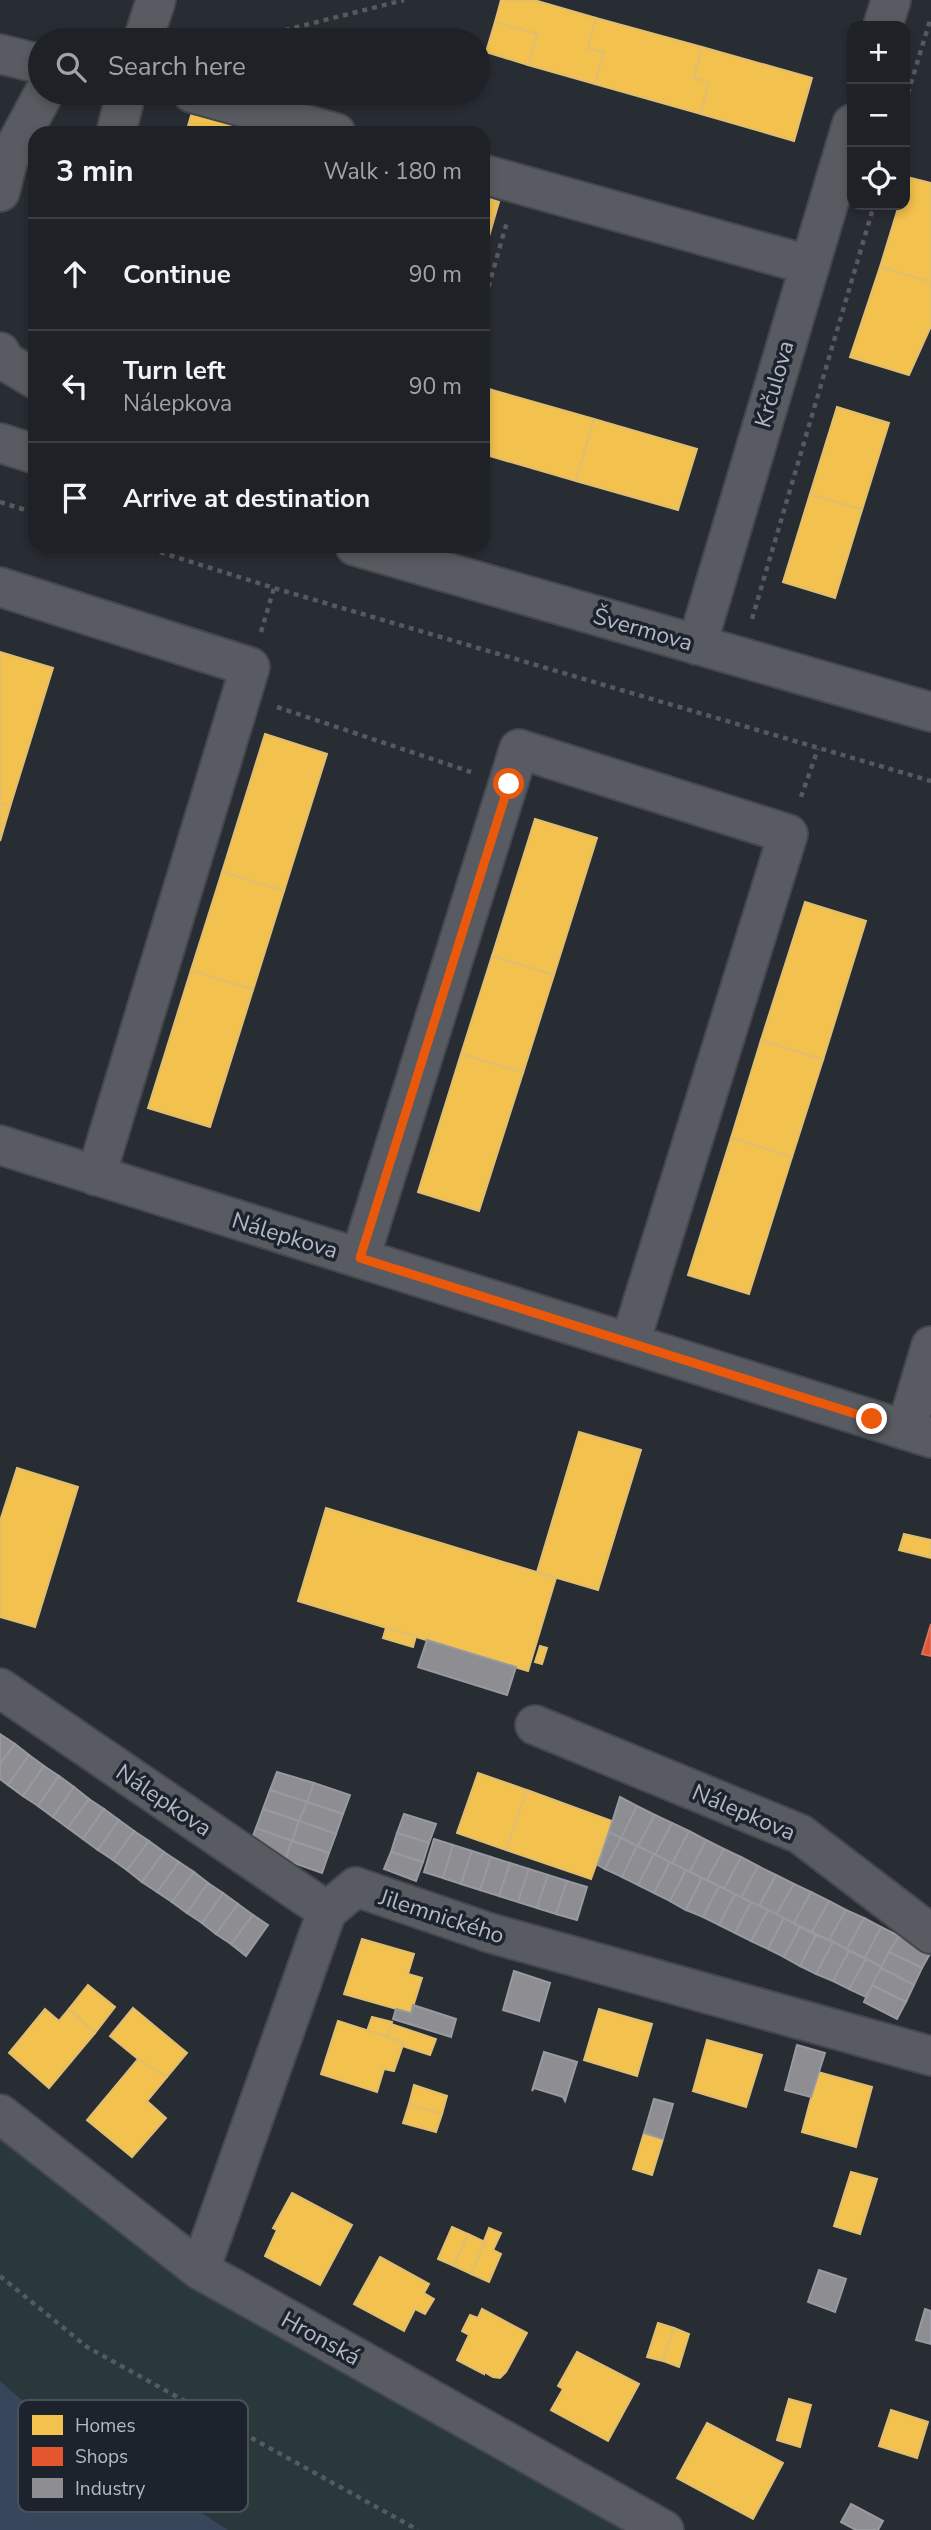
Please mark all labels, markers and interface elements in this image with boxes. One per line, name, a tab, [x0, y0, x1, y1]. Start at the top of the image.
map controls	[847, 21, 910, 210]
button: +	[847, 21, 910, 84]
search box	[28, 28, 490, 105]
icon: search	[52, 48, 90, 86]
text: Search here	[108, 49, 246, 84]
button: −	[847, 84, 910, 147]
button: locate	[847, 147, 910, 210]
text: 3 min	[56, 151, 134, 192]
text: Walk · 180 m	[323, 156, 462, 187]
icon: ahead	[56, 255, 94, 293]
text: Continue	[123, 257, 231, 292]
text: 90 m	[409, 259, 462, 290]
street label: Krčulova	[747, 337, 802, 431]
text: Turn left	[123, 353, 226, 388]
icon: left	[56, 367, 94, 405]
text: 90 m	[409, 371, 462, 402]
text: Nálepkova	[123, 388, 232, 419]
icon: arrive	[56, 479, 94, 517]
text: Arrive at destination	[123, 481, 370, 516]
street label: Švermova	[589, 600, 696, 658]
route start	[493, 768, 524, 799]
street label: Nálepkova	[228, 1205, 342, 1266]
route end	[856, 1403, 887, 1434]
street label: Nálepkova	[110, 1757, 218, 1844]
street label: Nálepkova	[687, 1777, 800, 1848]
street label: Jilemnického	[374, 1881, 508, 1951]
street label: Hronská	[276, 2304, 366, 2373]
legend	[18, 2400, 248, 2512]
text: Homes	[75, 2413, 136, 2439]
text: Shops	[75, 2444, 128, 2470]
text: Industry	[75, 2476, 145, 2502]

